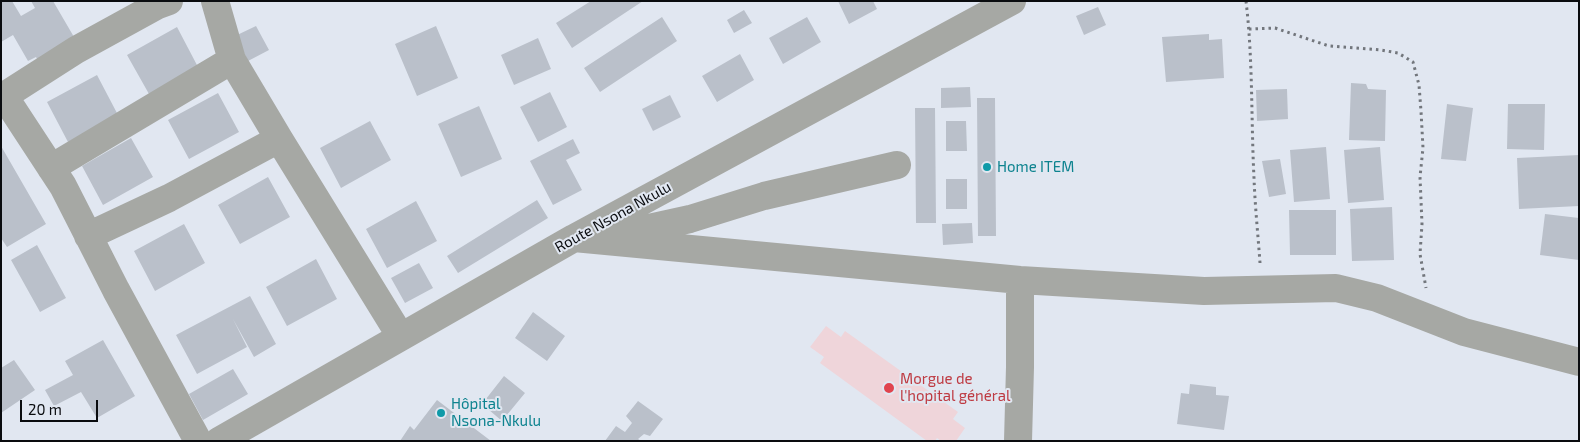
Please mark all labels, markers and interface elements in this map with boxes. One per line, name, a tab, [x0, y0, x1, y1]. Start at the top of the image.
place label: Home ITEM	[997, 158, 1074, 176]
marker: Home ITEM	[981, 161, 993, 173]
street label: Route Nsona Nkulu	[552, 178, 674, 256]
place label: Morgue de l'hopital général	[900, 370, 1011, 405]
marker: Morgue de l'hopital général	[882, 381, 896, 395]
scale bar	[22, 390, 100, 422]
place label: Hôpital Nsona-Nkulu	[451, 395, 541, 430]
text: 20 m	[28, 400, 62, 418]
marker: Hôpital Nsona-Nkulu	[435, 407, 447, 419]

